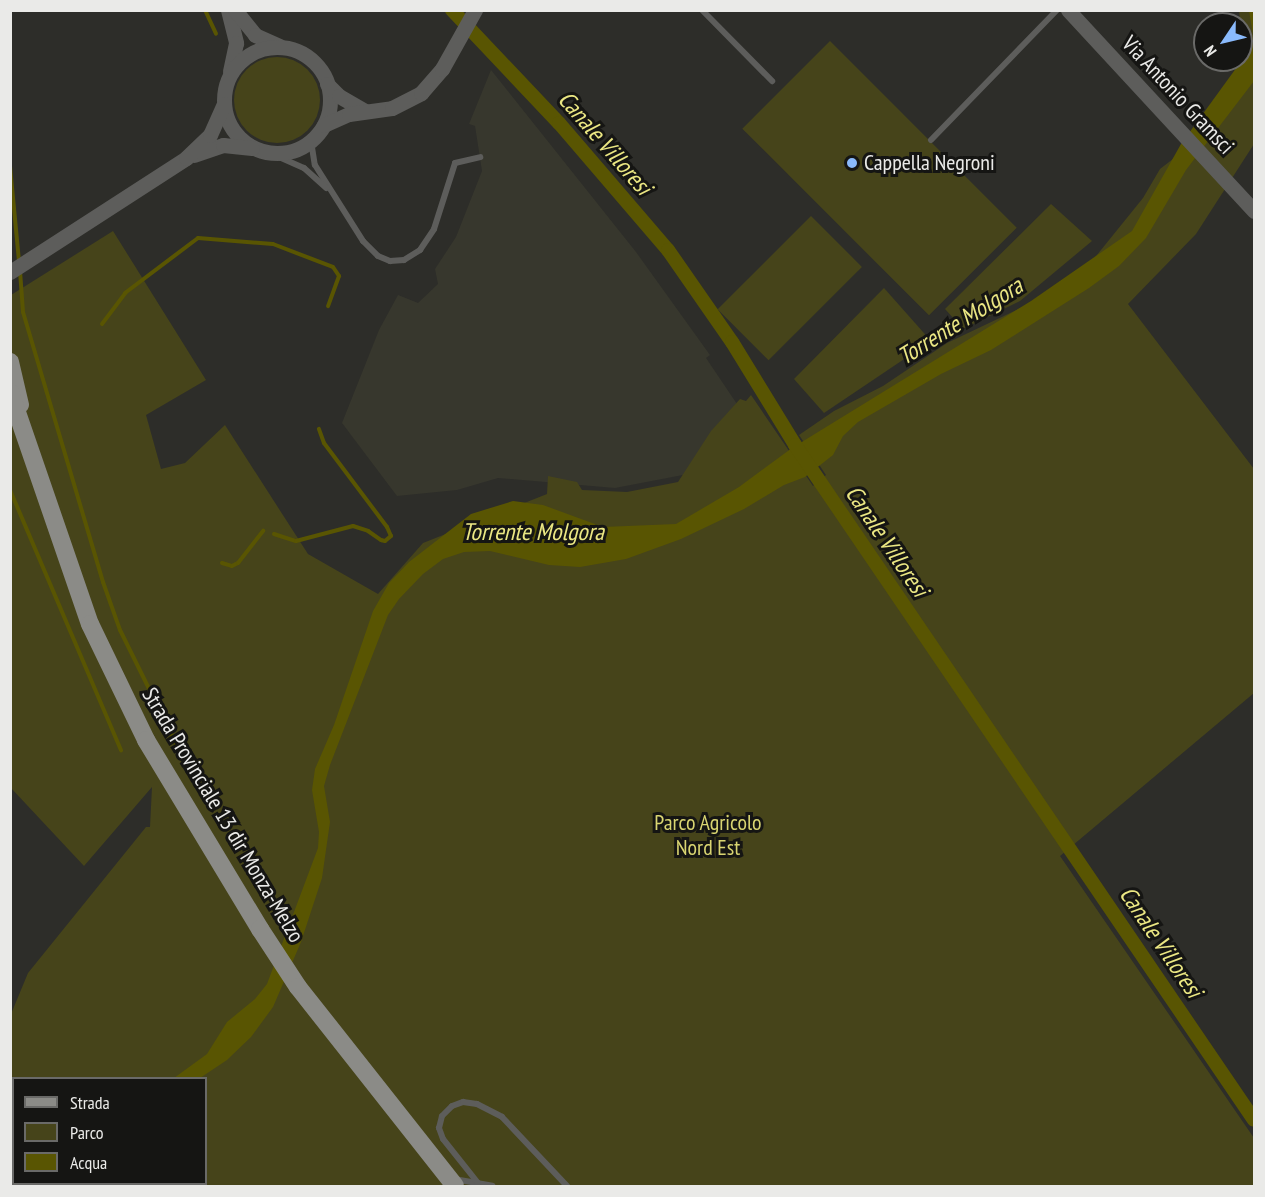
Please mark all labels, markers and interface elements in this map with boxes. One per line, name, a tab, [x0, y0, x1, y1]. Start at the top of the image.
north arrow	[1193, 12, 1253, 72]
street label: Via Antonio Gramsci	[1116, 30, 1240, 160]
text: N	[1199, 42, 1221, 60]
water label: Canale Villoresi	[552, 85, 658, 201]
place label: Cappella Negroni	[864, 150, 995, 176]
marker: Cappella Negroni	[845, 156, 859, 170]
water label: Torrente Molgora	[892, 271, 1028, 371]
water label: Canale Villoresi	[839, 480, 935, 602]
water label: Torrente Molgora	[462, 518, 604, 546]
street label: Strada Provinciale 13 dir Monza-Melzo	[136, 683, 310, 947]
park label: Parco Agricolo Nord Est	[654, 809, 762, 860]
water label: Canale Villoresi	[1113, 881, 1209, 1003]
legend	[12, 1077, 207, 1185]
text: Strada	[70, 1091, 110, 1114]
text: Parco	[70, 1121, 104, 1144]
text: Acqua	[70, 1151, 107, 1174]

